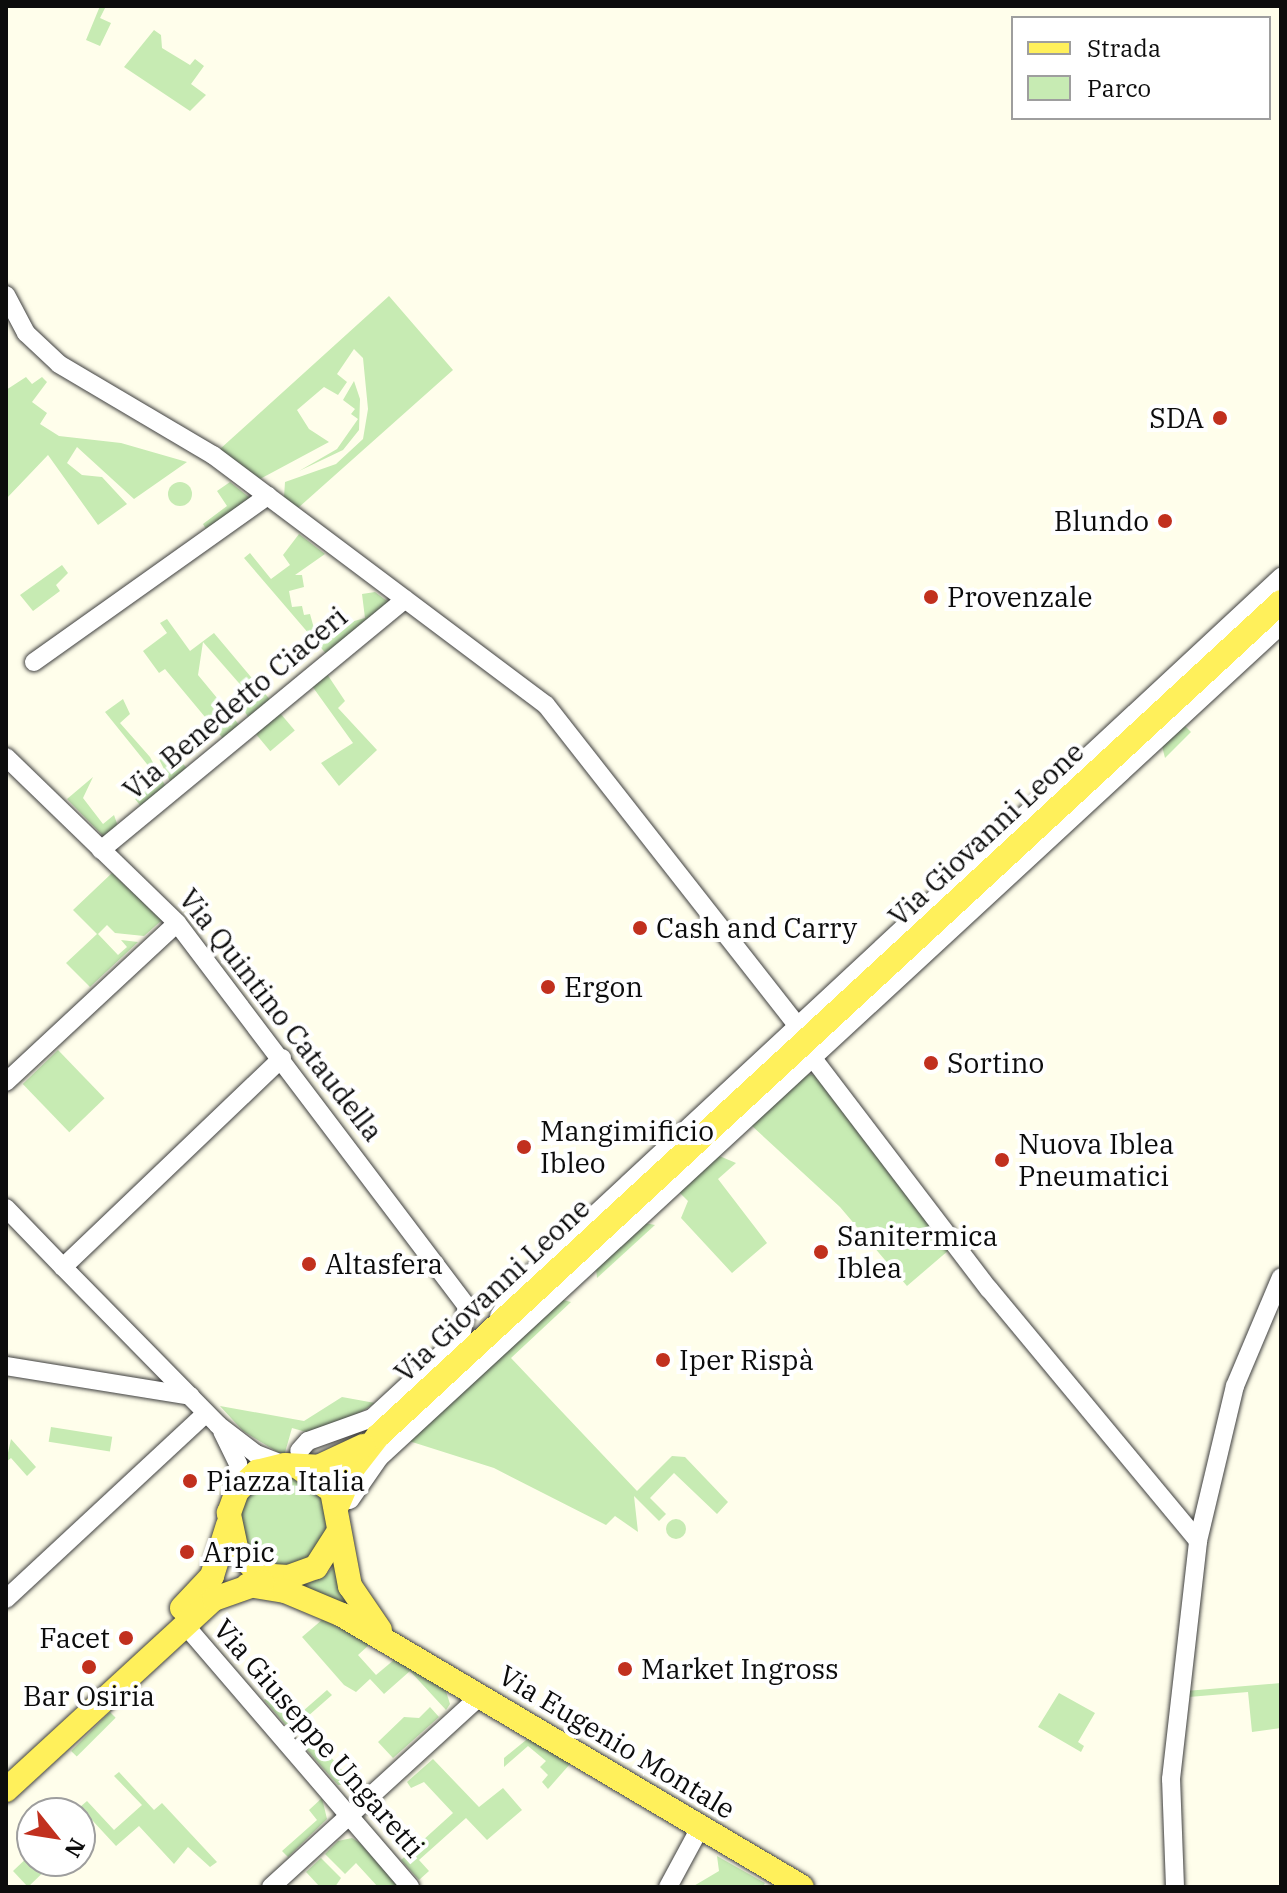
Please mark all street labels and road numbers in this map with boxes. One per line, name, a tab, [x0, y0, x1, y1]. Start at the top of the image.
street label: Via Benedetto Ciaceri	[116, 599, 354, 807]
street label: Via Giovanni Leone	[881, 735, 1091, 933]
street label: Via Quintino Cataudella	[172, 882, 390, 1148]
street label: Via Giovanni Leone	[387, 1191, 597, 1389]
street label: Via Giuseppe Ungaretti	[206, 1612, 432, 1864]
street label: Via Eugenio Montale	[493, 1658, 741, 1826]

